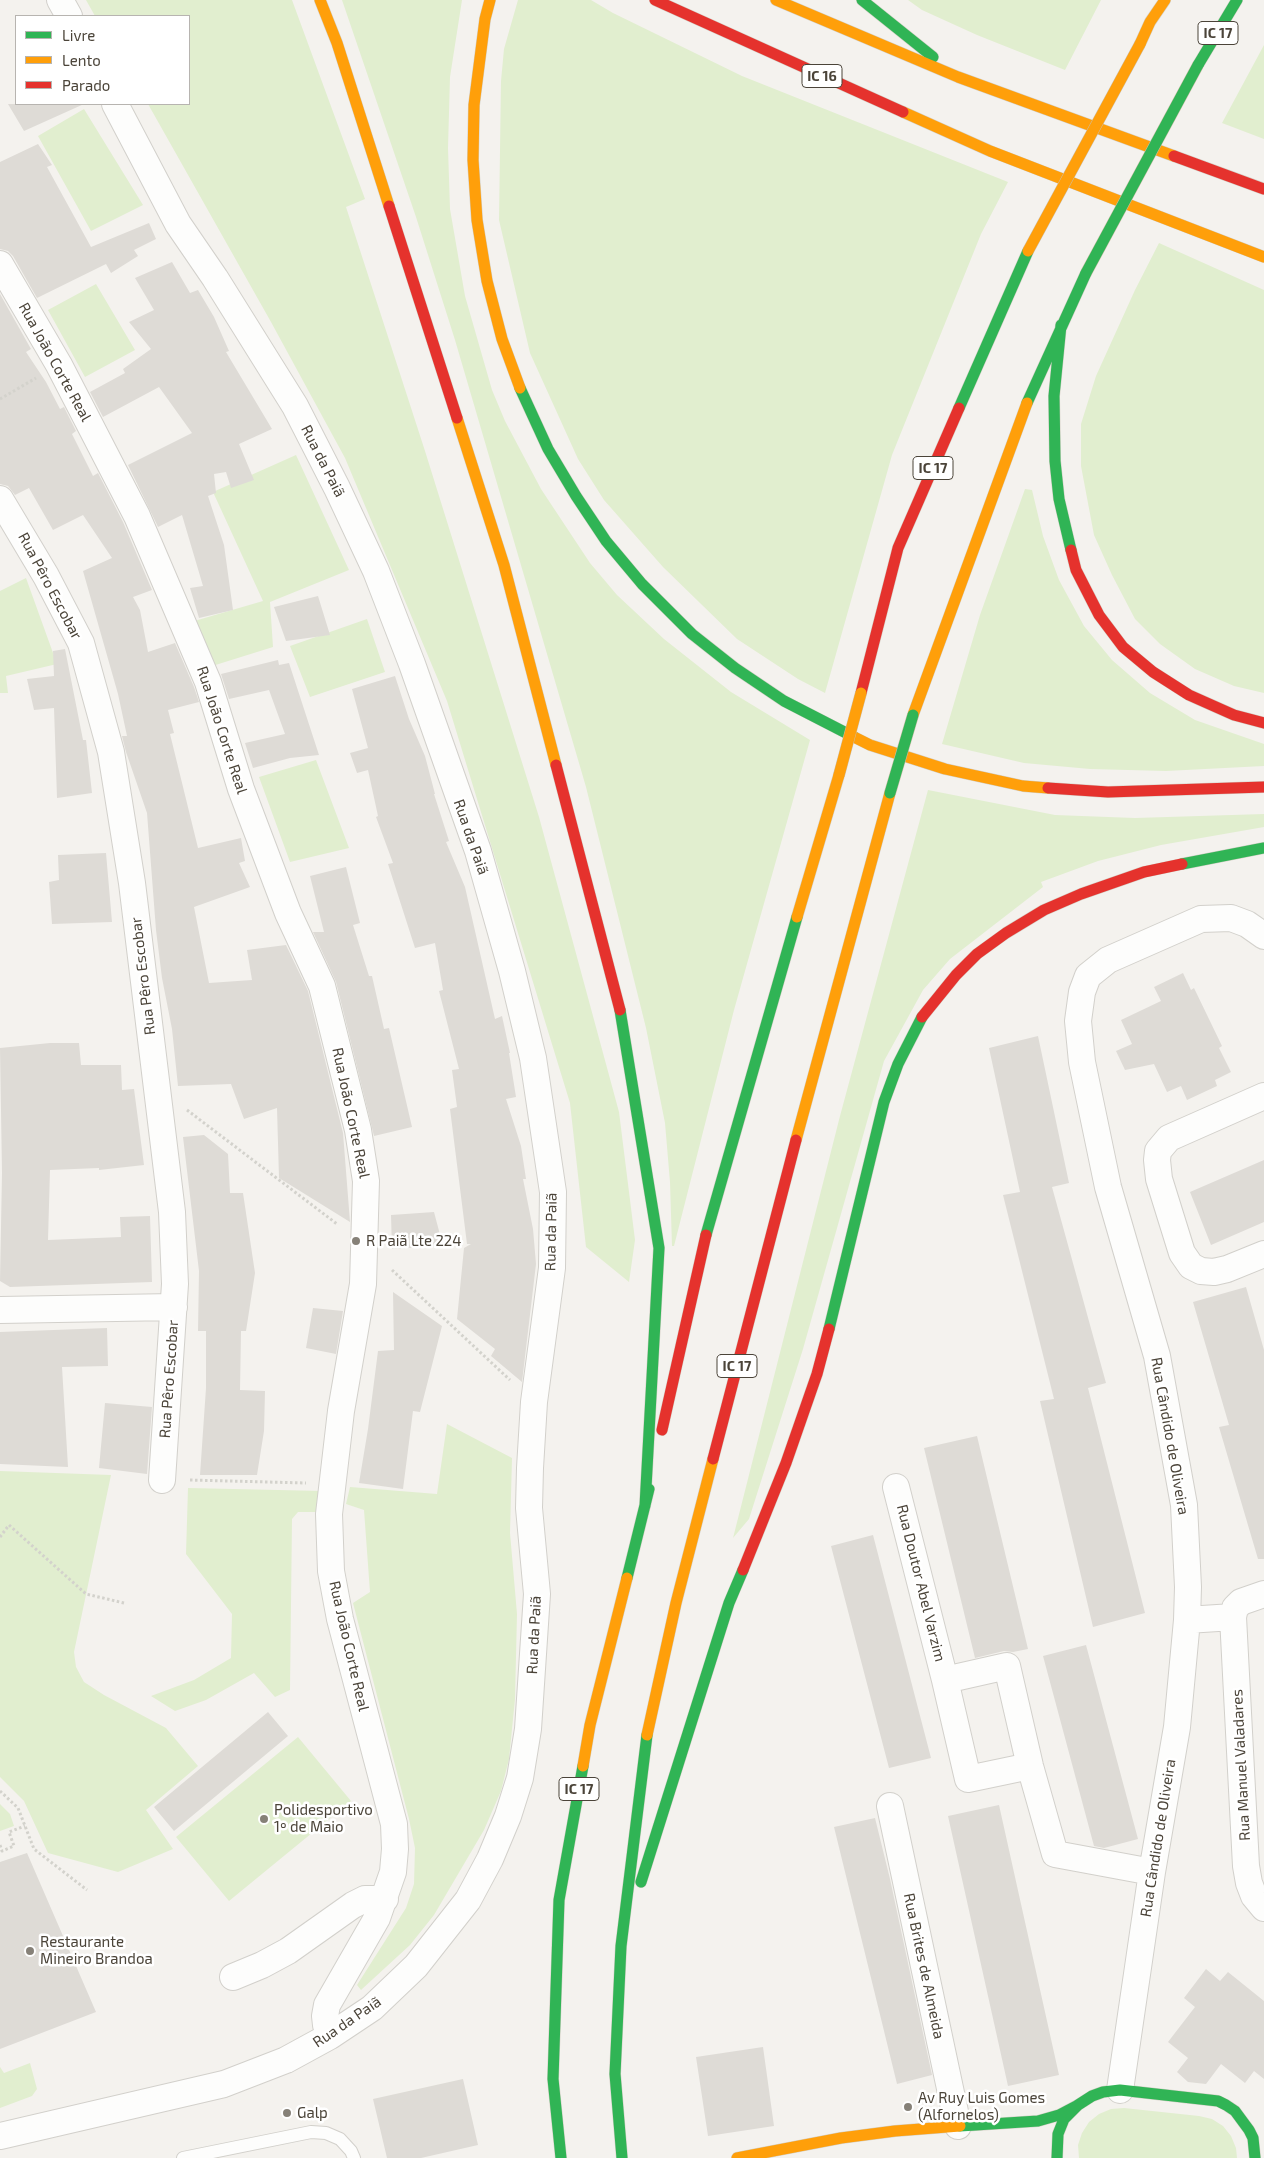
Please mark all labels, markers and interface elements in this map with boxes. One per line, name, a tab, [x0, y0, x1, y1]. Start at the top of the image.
legend	[15, 15, 190, 105]
road number: IC 17	[1198, 22, 1238, 44]
text: Livre	[62, 26, 95, 44]
text: Lento	[62, 51, 101, 69]
road number: IC 16	[802, 64, 842, 88]
text: Parado	[62, 76, 110, 94]
street label: Rua João Corte Real	[15, 299, 95, 425]
street label: Rua da Paiã	[297, 422, 349, 500]
road number: IC 17	[913, 456, 953, 479]
street label: Rua Pêro Escobar	[14, 529, 86, 643]
street label: Rua João Corte Real	[193, 664, 251, 796]
street label: Rua da Paiã	[450, 797, 492, 877]
street label: Rua Pêro Escobar	[127, 916, 159, 1036]
street label: Rua João Corte Real	[328, 1046, 374, 1180]
street label: Rua da Paiã	[541, 1193, 561, 1271]
place label: R Paiã Lte 224	[366, 1232, 461, 1250]
marker: R Paiã Lte 224	[350, 1235, 362, 1247]
street label: Rua Pêro Escobar	[156, 1319, 182, 1439]
road number: IC 17	[717, 1354, 757, 1378]
street label: Rua Cândido de Oliveira	[1147, 1356, 1193, 1516]
street label: Rua Doutor Abel Varzim	[893, 1503, 949, 1663]
street label: Rua João Corte Real	[325, 1579, 373, 1713]
street label: Rua da Paiã	[523, 1595, 545, 1675]
street label: Rua Manuel Valadares	[1228, 1689, 1254, 1841]
street label: Rua Cândido de Oliveira	[1137, 1758, 1179, 1918]
road number: IC 17	[559, 1778, 599, 1800]
place label: Polidesportivo 1º de Maio	[274, 1801, 373, 1836]
marker: Polidesportivo 1º de Maio	[258, 1813, 270, 1825]
street label: Rua Brites de Almeida	[900, 1891, 948, 2041]
place label: Restaurante Mineiro Brandoa	[40, 1933, 153, 1968]
marker: Restaurante Mineiro Brandoa	[24, 1945, 36, 1957]
street label: Rua da Paiã	[309, 1993, 385, 2051]
place label: Av Ruy Luis Gomes (Alfornelos)	[918, 2089, 1045, 2124]
marker: Av Ruy Luis Gomes (Alfornelos)	[902, 2101, 914, 2113]
place label: Galp	[297, 2104, 328, 2122]
marker: Galp	[281, 2107, 293, 2119]

